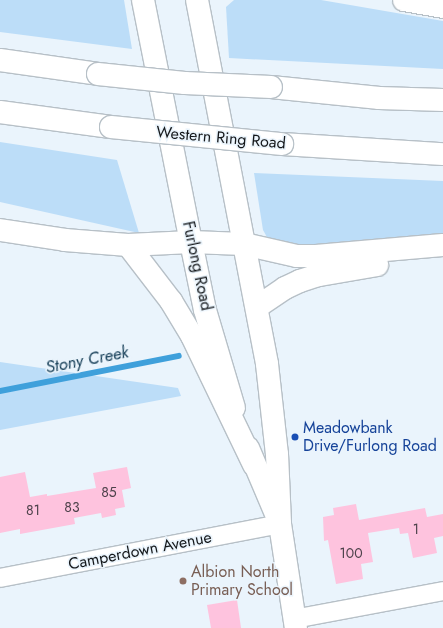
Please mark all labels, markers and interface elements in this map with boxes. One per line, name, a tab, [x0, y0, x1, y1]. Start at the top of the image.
street label: Western Ring Road	[155, 123, 287, 153]
street label: Furlong Road	[178, 220, 216, 312]
water label: Stony Creek	[44, 342, 130, 378]
place label: Meadowbank Drive/Furlong Road	[303, 418, 437, 456]
marker: Meadowbank Drive/Furlong Road	[290, 432, 300, 442]
house number: 85	[101, 484, 117, 500]
house number: 83	[64, 499, 80, 515]
house number: 81	[26, 502, 40, 518]
house number: 1	[413, 521, 419, 537]
street label: Camperdown Avenue	[67, 528, 213, 574]
house number: 100	[339, 545, 363, 561]
place label: Albion North Primary School	[191, 562, 293, 600]
marker: Albion North Primary School	[178, 576, 188, 586]

